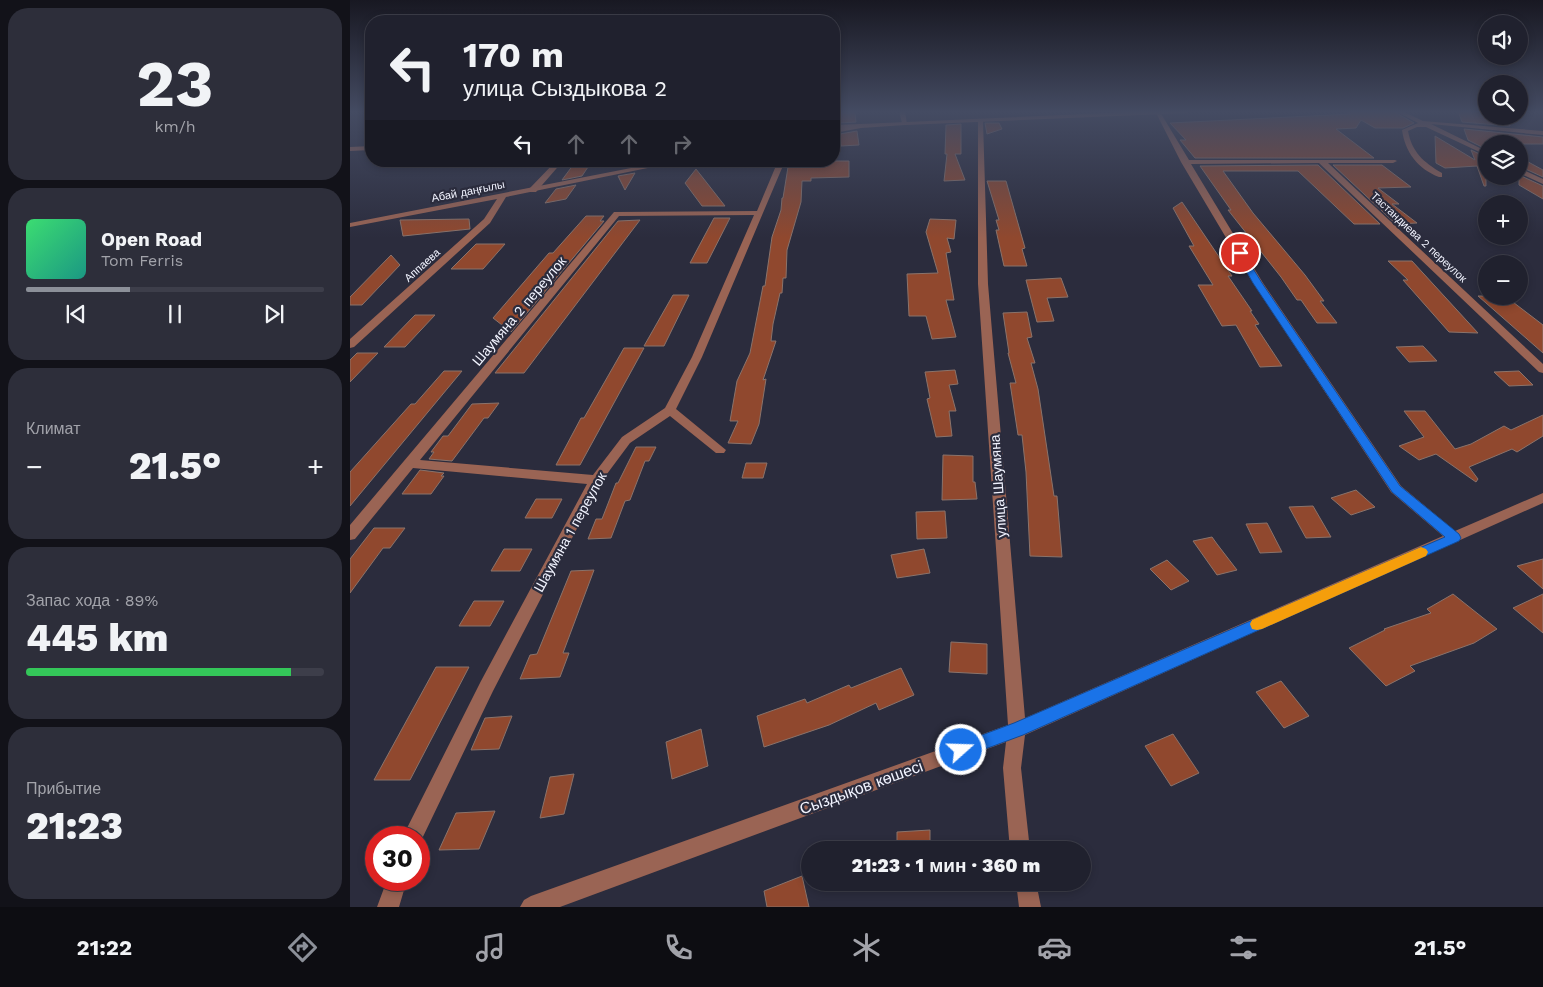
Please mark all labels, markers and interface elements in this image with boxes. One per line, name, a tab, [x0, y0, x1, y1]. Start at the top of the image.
map controls	[1478, 15, 1528, 305]
button: sound	[1478, 15, 1528, 65]
text: 170 m	[463, 34, 564, 76]
icon: left	[380, 35, 445, 100]
text: 23	[136, 46, 214, 122]
button: search	[1478, 75, 1528, 125]
text: улица Сыздыкова 2	[463, 76, 667, 101]
text: km/h	[154, 117, 196, 136]
icon: left	[509, 130, 537, 158]
icon: ahead	[562, 130, 590, 158]
icon: ahead	[615, 130, 643, 158]
icon: right	[668, 130, 696, 158]
button: layers	[1478, 135, 1528, 185]
street label: Абай даңғылы	[430, 178, 506, 205]
street label: Тастандиева 2 переулок	[1368, 190, 1469, 285]
button: +	[1478, 195, 1528, 245]
text: Open Road	[101, 228, 202, 251]
pin	[1219, 232, 1261, 274]
icon: arrive	[1226, 239, 1254, 267]
street label: Аппаева	[402, 245, 443, 285]
text: Tom Ferris	[101, 251, 183, 270]
street label: Шаумяна 2 переулок	[469, 253, 570, 369]
button: −	[1478, 255, 1528, 305]
icon: previous	[62, 300, 90, 328]
icon: pause	[161, 300, 189, 328]
icon: next	[260, 300, 288, 328]
text: Климат	[26, 419, 80, 438]
street label: улица Шаумяна	[986, 434, 1010, 538]
text: 21.5°	[129, 444, 221, 488]
text: −	[26, 450, 43, 483]
text: +	[307, 450, 324, 483]
street label: Шаумяна 1 переулок	[530, 469, 610, 595]
text: Запас хода · 89%	[26, 591, 158, 610]
text: 445 km	[26, 616, 168, 660]
position arrow	[934, 723, 986, 775]
street label: Сыздықов көшесі	[797, 756, 925, 819]
text: Прибытие	[26, 779, 101, 798]
text: 21:23	[26, 804, 123, 848]
speed limit sign: 30	[365, 826, 430, 891]
text: 21:23 · 1 мин · 360 m	[852, 854, 1040, 877]
icon: directions	[285, 930, 320, 965]
icon: music	[473, 930, 508, 965]
icon: phone	[661, 930, 696, 965]
icon: climate	[849, 930, 884, 965]
icon: car	[1037, 930, 1072, 965]
icon: filters	[1226, 930, 1261, 965]
text: 21:22	[77, 935, 132, 960]
text: 21.5°	[1414, 935, 1466, 960]

